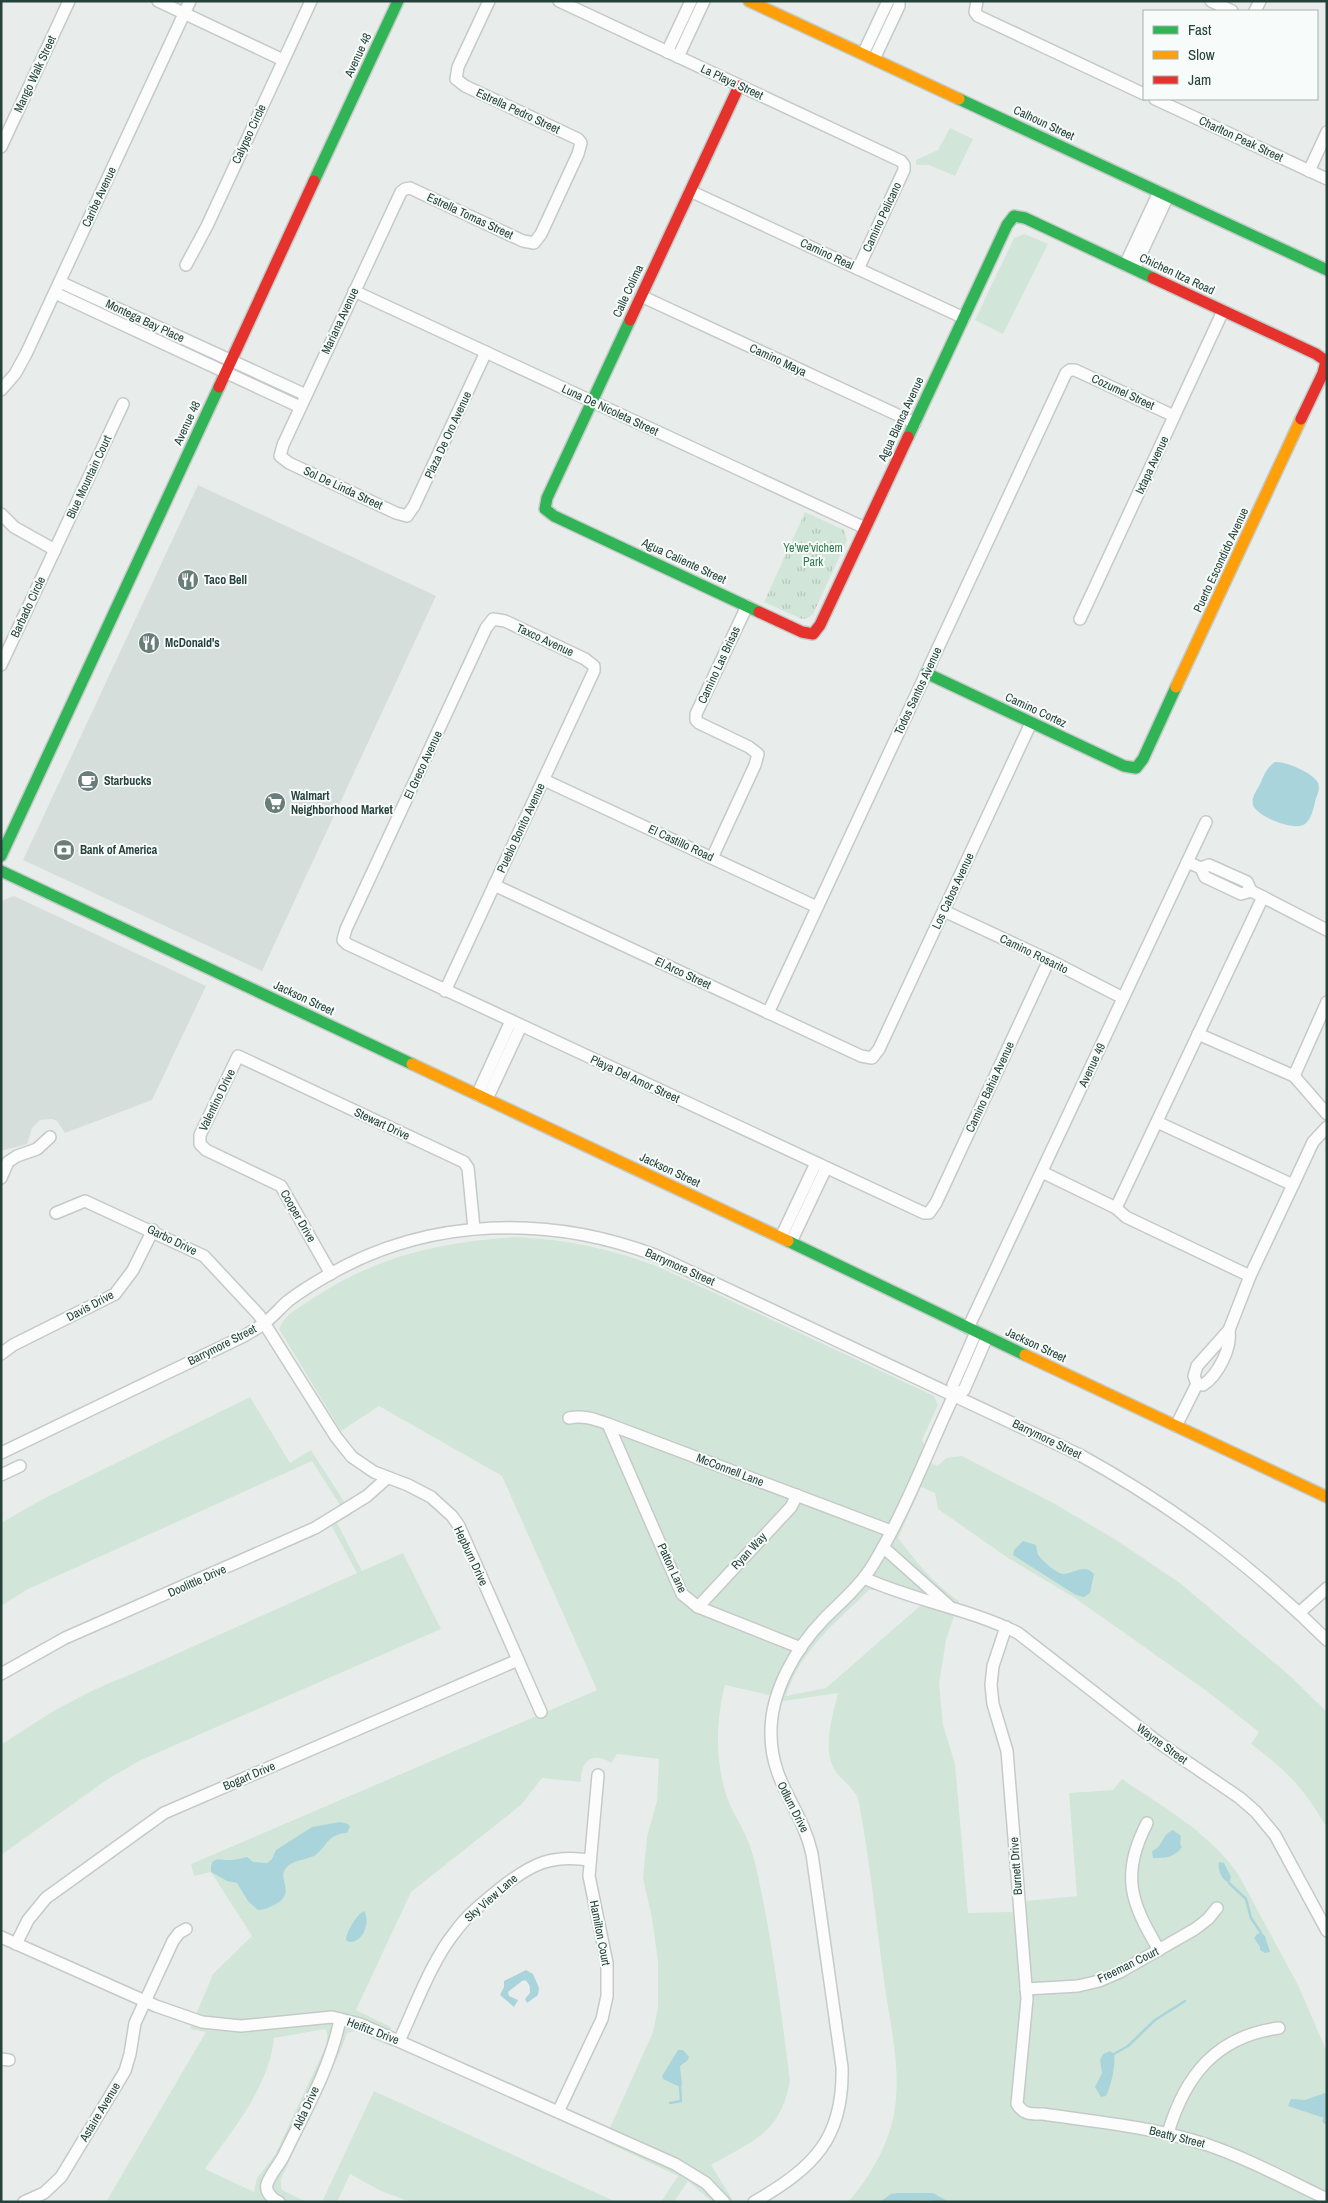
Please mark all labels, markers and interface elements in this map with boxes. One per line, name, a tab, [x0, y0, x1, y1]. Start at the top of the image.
legend	[1143, 10, 1318, 100]
text: Fast	[1188, 19, 1212, 40]
street label: Avenue 48	[340, 30, 375, 81]
street label: Mango Walk Street	[10, 33, 60, 115]
text: Slow	[1188, 44, 1215, 65]
street label: La Playa Street	[698, 61, 766, 104]
text: Jam	[1188, 69, 1211, 90]
street label: Estrella Pedro Street	[473, 85, 563, 138]
street label: Calypso Circle	[228, 102, 270, 166]
street label: Calhoun Street	[1011, 102, 1077, 144]
street label: Charlton Peak Street	[1196, 112, 1286, 166]
street label: Caribe Avenue	[78, 164, 120, 230]
street label: Camino Pelicano	[859, 179, 905, 255]
street label: Estrella Tomas Street	[424, 189, 516, 243]
street label: Camino Real	[798, 235, 856, 273]
street label: Chichen Itza Road	[1137, 250, 1217, 298]
street label: Calle Colima	[609, 262, 647, 320]
street label: Mariana Avenue	[318, 285, 362, 357]
street label: Montega Bay Place	[103, 296, 187, 346]
street label: Camino Maya	[747, 340, 810, 380]
street label: Cozumel Street	[1089, 370, 1157, 414]
street label: Agua Blanca Avenue	[874, 374, 928, 465]
street label: Luna De Nicoleta Street	[559, 381, 661, 440]
street label: Plaza De Oro Avenue	[421, 389, 475, 481]
street label: Avenue 48	[169, 398, 204, 449]
street label: Blue Mountain Court	[63, 432, 115, 521]
street label: Ixtapa Avenue	[1132, 433, 1172, 497]
street label: Sol De Linda Street	[301, 463, 386, 514]
street label: Puerto Escondido Avenue	[1190, 505, 1252, 615]
street label: Agua Caliente Street	[638, 534, 729, 588]
park label: Ye'we'vichem Park	[783, 540, 843, 570]
restaurant icon: Taco Bell	[176, 568, 200, 592]
place label: Taco Bell	[204, 572, 247, 588]
street label: Barbado Circle	[7, 574, 49, 640]
street label: Taxco Avenue	[514, 620, 576, 660]
street label: Camino Las Brisas	[694, 624, 744, 706]
restaurant icon: McDonald's	[137, 631, 161, 655]
place label: McDonald's	[165, 635, 220, 651]
street label: Todos Santos Avenue	[891, 645, 945, 737]
street label: Camino Cortez	[1003, 689, 1069, 731]
street label: El Greco Avenue	[400, 728, 446, 802]
cafe icon: Starbucks	[76, 769, 100, 793]
place label: Starbucks	[104, 773, 152, 789]
street label: Pueblo Bonito Avenue	[493, 781, 549, 875]
place label: Walmart Neighborhood Market	[291, 788, 393, 818]
supermarket icon: Walmart Neighborhood Market	[263, 791, 287, 815]
street label: El Castillo Road	[646, 821, 716, 865]
bank icon: Bank of America	[52, 838, 76, 862]
place label: Bank of America	[80, 842, 158, 858]
street label: Los Cabos Avenue	[928, 850, 978, 932]
street label: Camino Rosarito	[997, 931, 1071, 977]
street label: El Arco Street	[652, 953, 714, 993]
street label: Jackson Street	[271, 977, 337, 1019]
street label: Camino Bahia Avenue	[962, 1039, 1018, 1135]
street label: Avenue 49	[1074, 1040, 1109, 1091]
street label: Playa Del Amor Street	[588, 1051, 682, 1107]
street label: Valentino Drive	[195, 1066, 239, 1134]
street label: Stewart Drive	[352, 1104, 412, 1144]
street label: Jackson Street	[637, 1149, 703, 1191]
street label: Cooper Drive	[276, 1187, 320, 1245]
street label: Garbo Drive	[144, 1221, 200, 1259]
street label: Barrymore Street	[643, 1244, 718, 1290]
street label: Davis Drive	[64, 1287, 116, 1325]
street label: Barrymore Street	[185, 1321, 259, 1369]
street label: Jackson Street	[1003, 1324, 1069, 1366]
street label: Barrymore Street	[1010, 1415, 1084, 1463]
street label: McConnell Lane	[694, 1450, 766, 1490]
street label: Hepburn Drive	[450, 1524, 492, 1588]
street label: Ryan Way	[728, 1529, 770, 1573]
street label: Patton Lane	[654, 1541, 690, 1595]
street label: Doolittle Drive	[165, 1561, 229, 1601]
street label: Wayne Street	[1133, 1720, 1191, 1768]
street label: Bogart Drive	[220, 1758, 278, 1794]
street label: Odlum Drive	[773, 1779, 813, 1835]
street label: Burnett Drive	[1006, 1837, 1026, 1895]
street label: Sky View Lane	[461, 1870, 521, 1926]
street label: Hamilton Court	[586, 1899, 614, 1967]
street label: Freeman Court	[1095, 1943, 1161, 1987]
street label: Heifitz Drive	[345, 2014, 401, 2048]
street label: Astaire Avenue	[75, 2079, 124, 2146]
street label: Alda Drive	[289, 2084, 323, 2133]
street label: Beatty Street	[1147, 2122, 1207, 2152]

